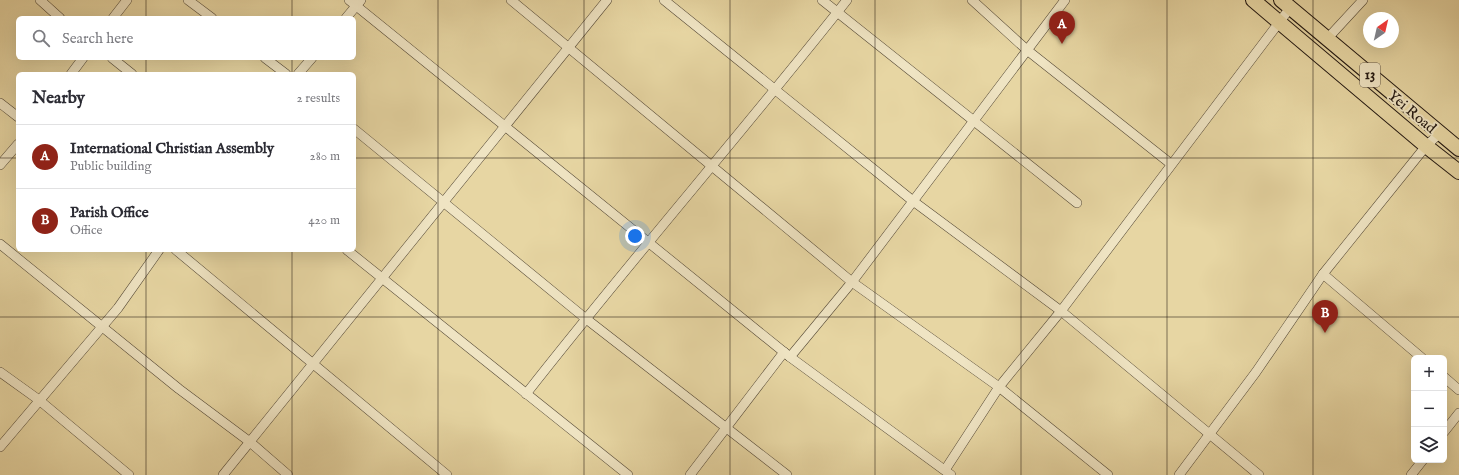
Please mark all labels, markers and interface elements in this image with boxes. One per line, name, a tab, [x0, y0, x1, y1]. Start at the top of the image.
pin: A	[1049, 11, 1075, 44]
north arrow	[1363, 12, 1399, 48]
search box	[16, 16, 356, 60]
icon: search	[30, 27, 52, 49]
text: Search here	[62, 29, 133, 48]
road number: 13	[1360, 63, 1380, 87]
street label: Yei Road	[1384, 86, 1441, 138]
text: Nearby	[32, 88, 85, 109]
text: 2 results	[296, 90, 340, 107]
text: International Christian Assembly	[70, 139, 274, 158]
text: A	[41, 148, 49, 165]
text: 280 m	[310, 148, 340, 165]
text: Public building	[70, 158, 152, 175]
text: Parish Office	[70, 203, 149, 222]
text: B	[41, 212, 49, 229]
text: 420 m	[308, 212, 340, 229]
text: Office	[70, 222, 102, 239]
your location	[625, 226, 645, 246]
pin: B	[1312, 300, 1338, 333]
map controls	[1411, 355, 1447, 463]
button: +	[1411, 355, 1447, 391]
button: −	[1411, 391, 1447, 427]
button: layers	[1411, 427, 1447, 463]

